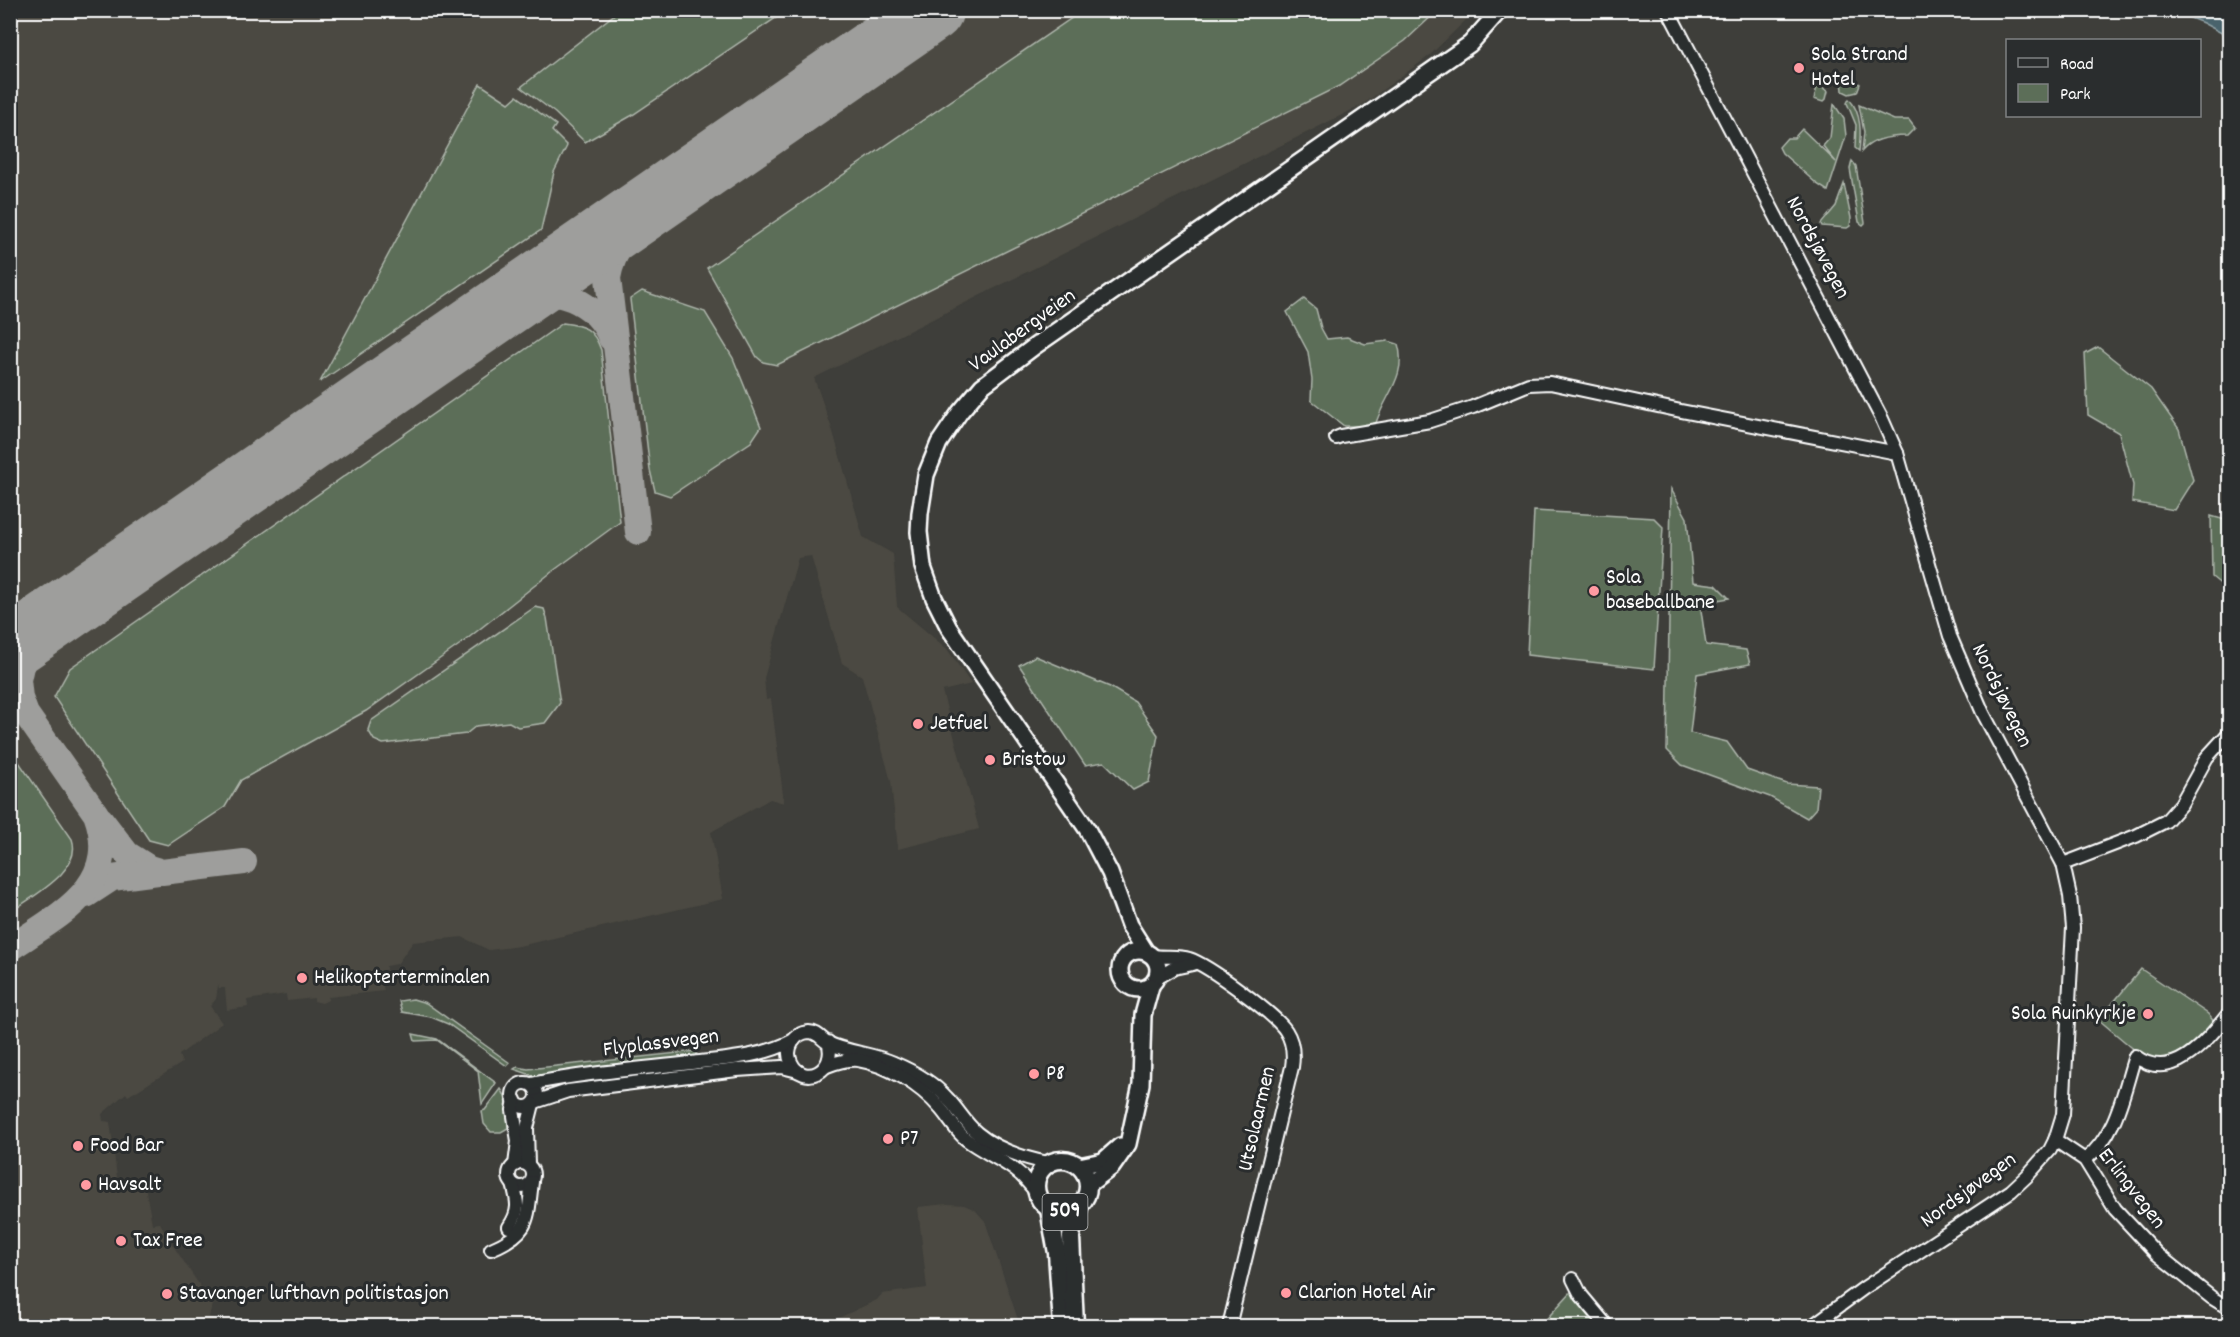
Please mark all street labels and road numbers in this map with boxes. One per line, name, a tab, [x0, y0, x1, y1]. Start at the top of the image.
street label: Nordsjøvegen	[1777, 191, 1857, 305]
street label: Vaulabergveien	[963, 282, 1083, 380]
street label: Nordsjøvegen	[1962, 639, 2040, 753]
street label: Flyplassvegen	[601, 1022, 721, 1066]
street label: Utsolaarmen	[1231, 1063, 1285, 1175]
street label: Erlingvegen	[2089, 1142, 2173, 1236]
street label: Nordsjøvegen	[1914, 1145, 2024, 1237]
road number: 509	[1042, 1194, 1088, 1230]

